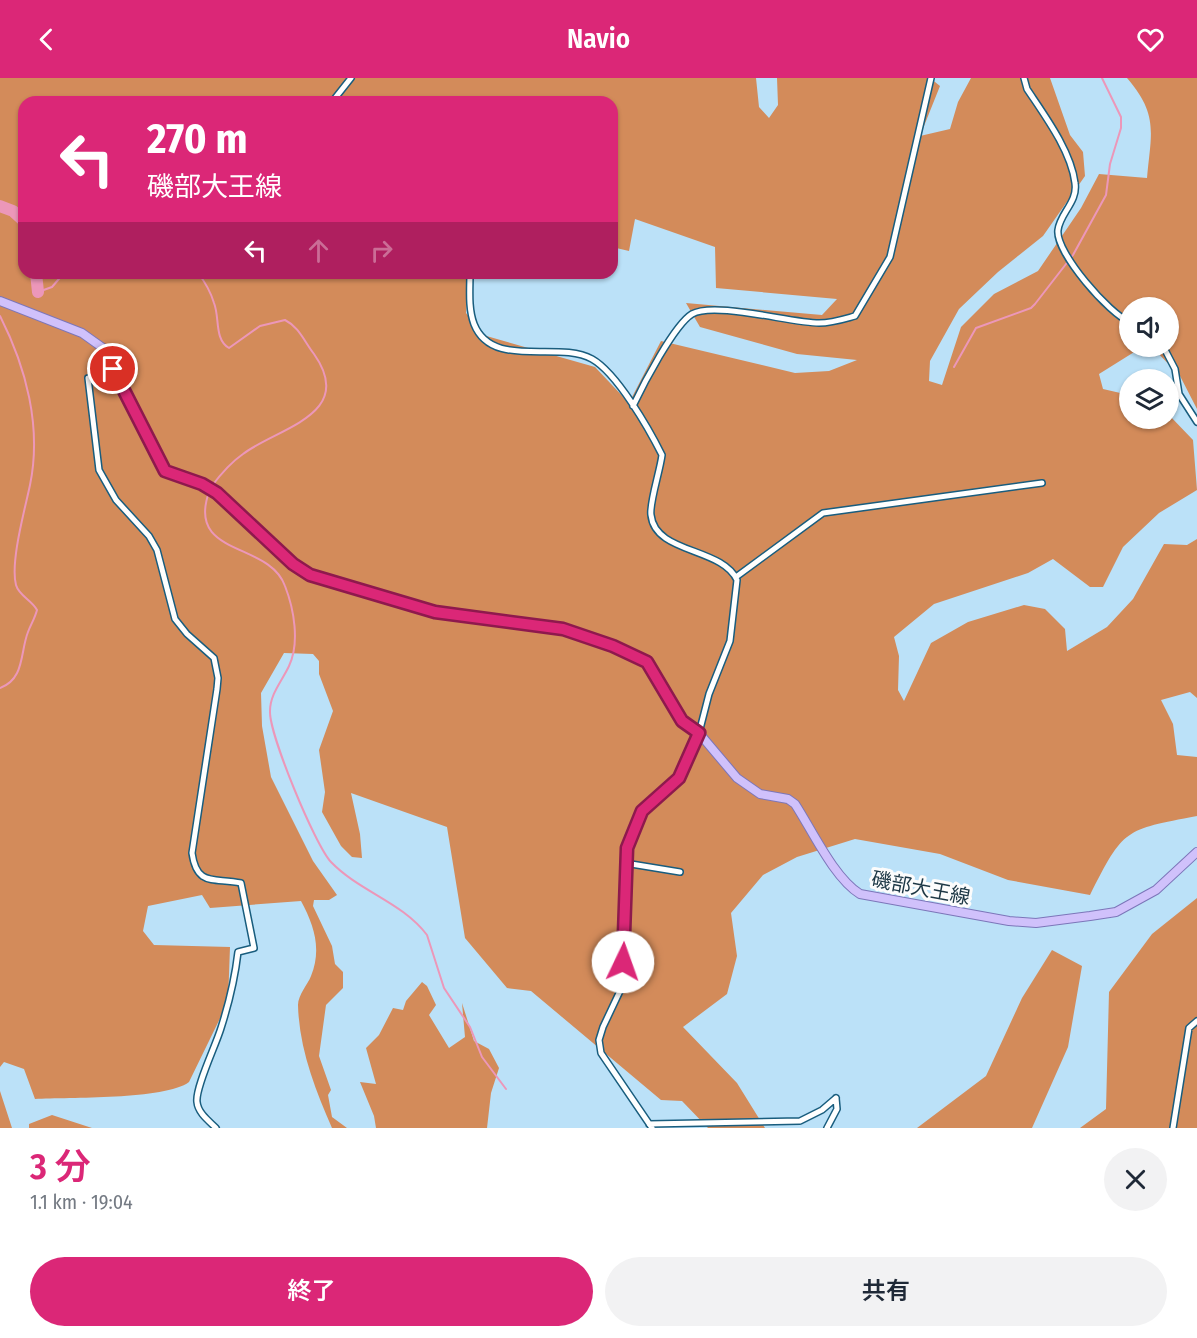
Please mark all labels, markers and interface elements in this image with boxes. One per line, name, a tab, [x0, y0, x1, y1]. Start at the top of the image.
icon: back	[30, 23, 63, 56]
text: Navio	[567, 23, 630, 55]
icon: heart	[1134, 23, 1167, 56]
text: 270 m	[147, 114, 247, 164]
icon: left	[48, 120, 126, 198]
text: 磯部大王線	[147, 171, 282, 203]
icon: left	[239, 234, 272, 267]
icon: ahead	[302, 234, 335, 267]
icon: right	[365, 234, 398, 267]
map controls	[1119, 297, 1179, 429]
button: sound	[1119, 297, 1179, 357]
pin	[87, 343, 138, 394]
icon: arrive	[96, 352, 129, 385]
button: layers	[1119, 369, 1179, 429]
street label: 磯部大王線	[870, 867, 972, 909]
position arrow	[591, 930, 655, 994]
text: 3 分	[30, 1145, 91, 1189]
button: close	[1104, 1148, 1167, 1211]
text: 1.1 km · 19:04	[30, 1190, 133, 1214]
button: 終了	[30, 1257, 593, 1326]
button: 共有	[605, 1257, 1167, 1326]

